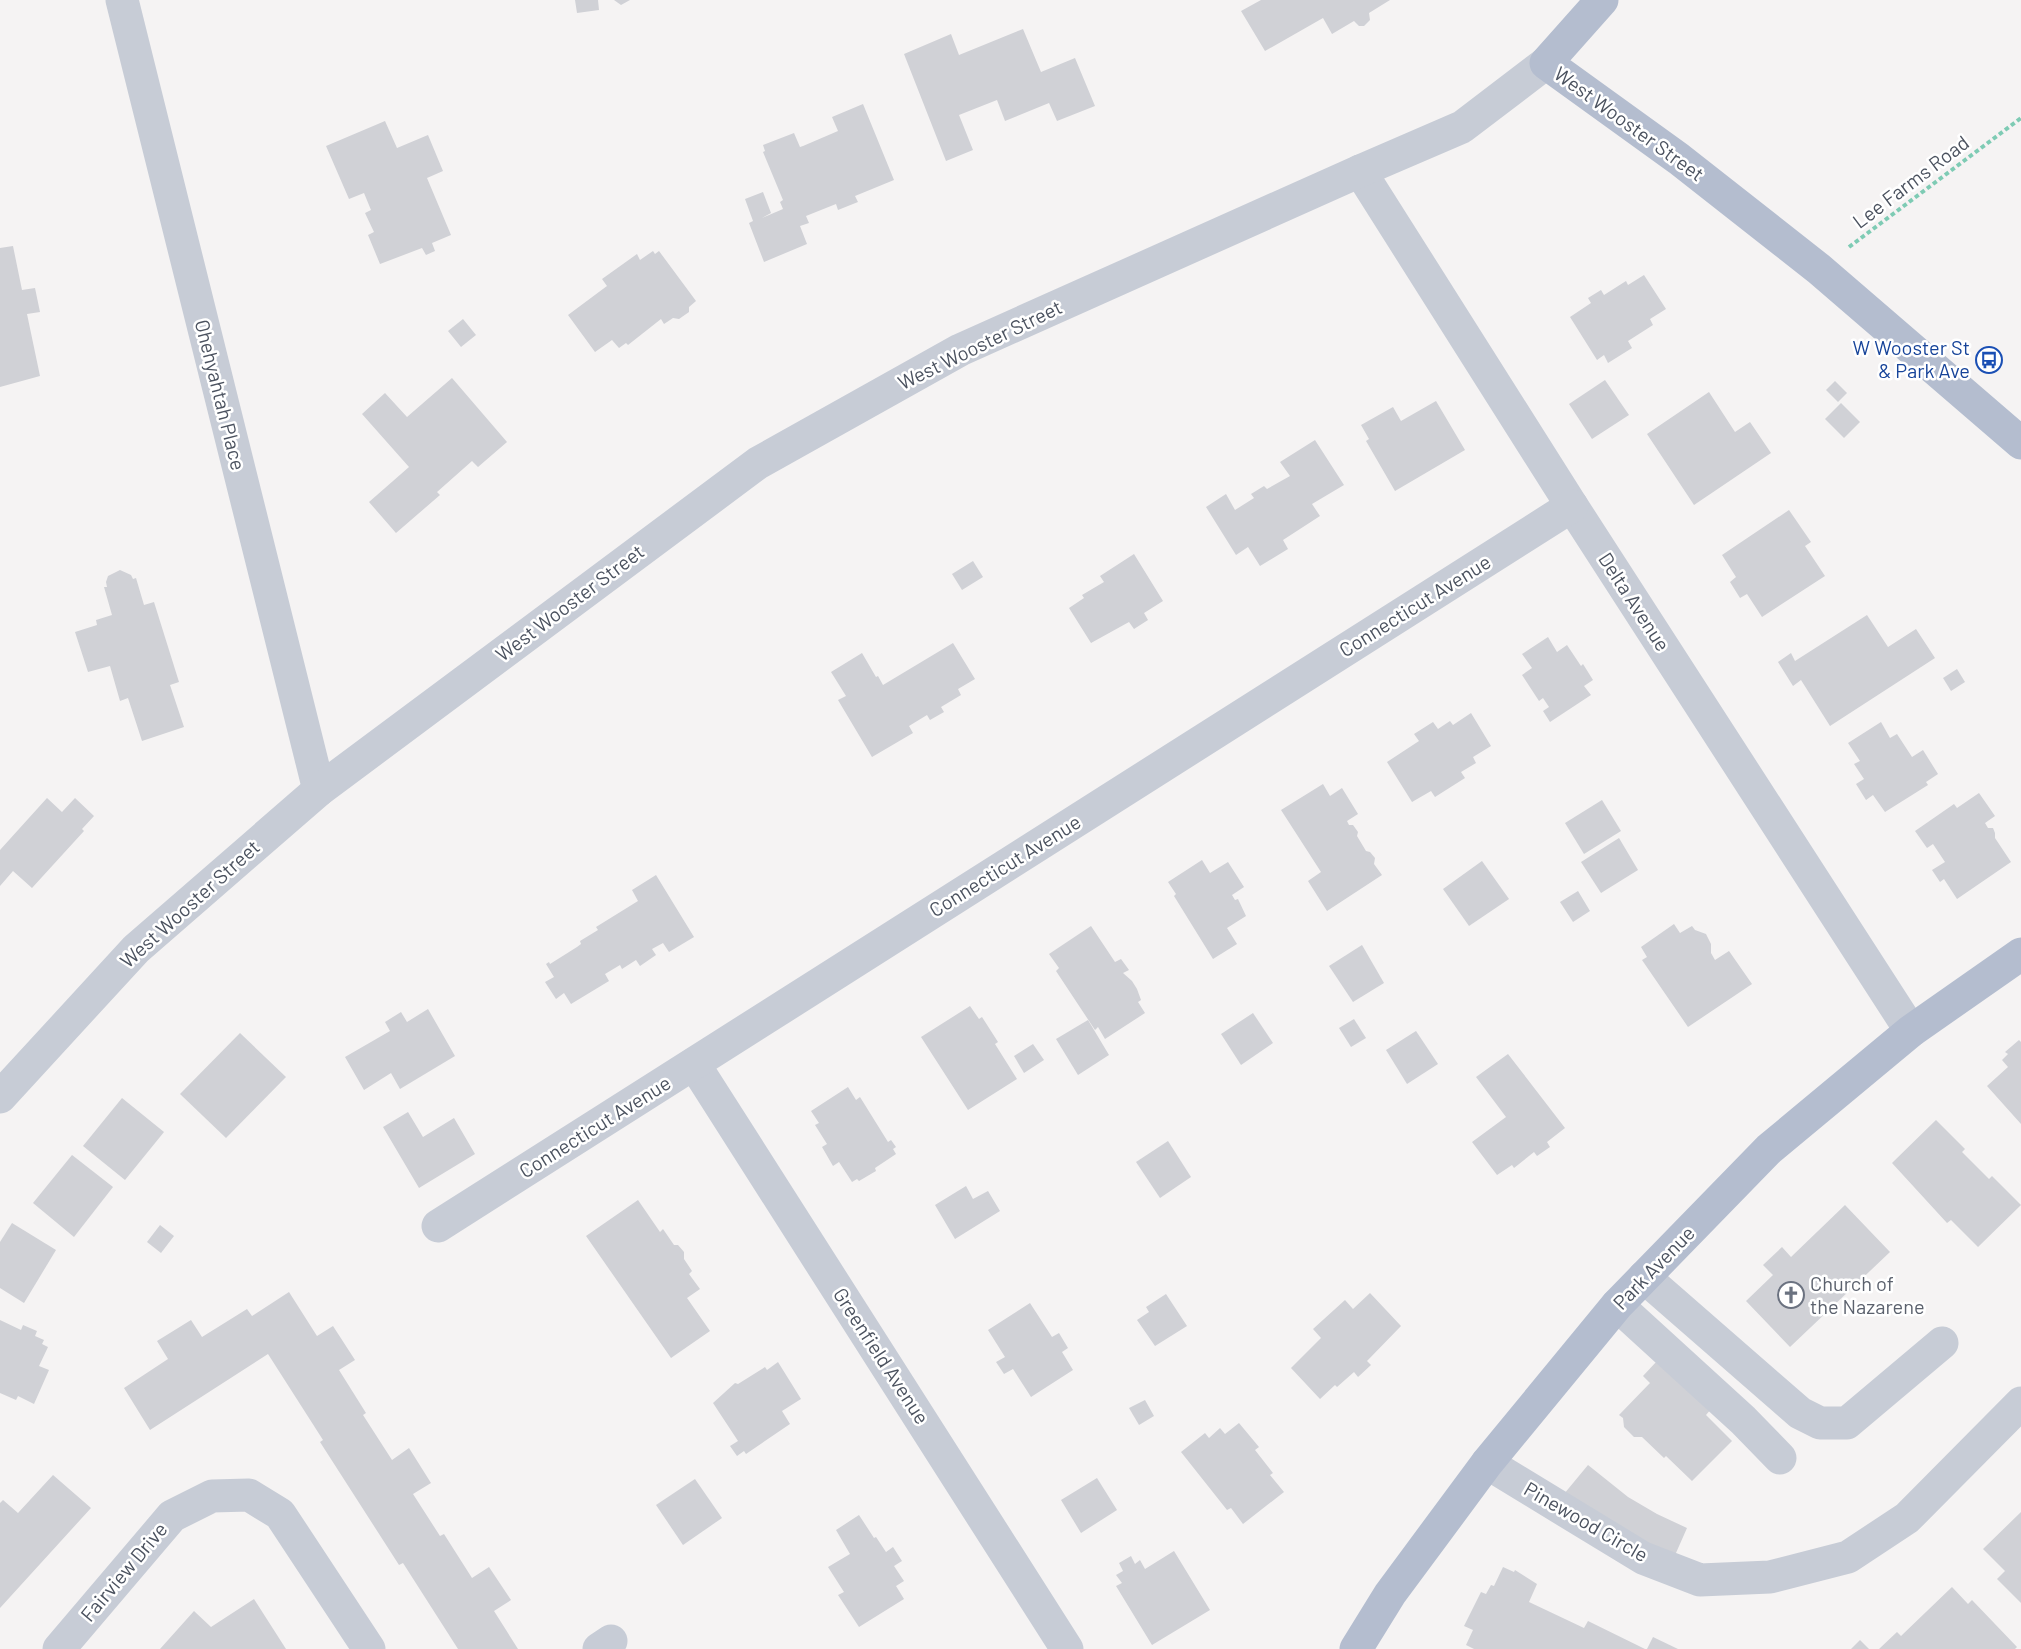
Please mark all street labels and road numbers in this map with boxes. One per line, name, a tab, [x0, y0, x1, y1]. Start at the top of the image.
street label: West Wooster Street	[1550, 61, 1709, 186]
street label: Lee Farms Road	[1848, 130, 1973, 233]
street label: West Wooster Street	[894, 294, 1065, 394]
street label: Ohehyahtah Place	[191, 317, 251, 473]
street label: West Wooster Street	[491, 539, 648, 666]
street label: Delta Avenue	[1594, 548, 1676, 655]
street label: Connecticut Avenue	[1334, 549, 1495, 661]
street label: Connecticut Avenue	[924, 809, 1085, 921]
street label: West Wooster Street	[115, 834, 264, 972]
street label: Connecticut Avenue	[514, 1070, 675, 1182]
street label: Park Avenue	[1608, 1221, 1699, 1314]
street label: Greenfield Avenue	[829, 1283, 935, 1428]
street label: Pinewood Circle	[1520, 1476, 1653, 1566]
street label: Fairview Drive	[75, 1517, 172, 1626]

